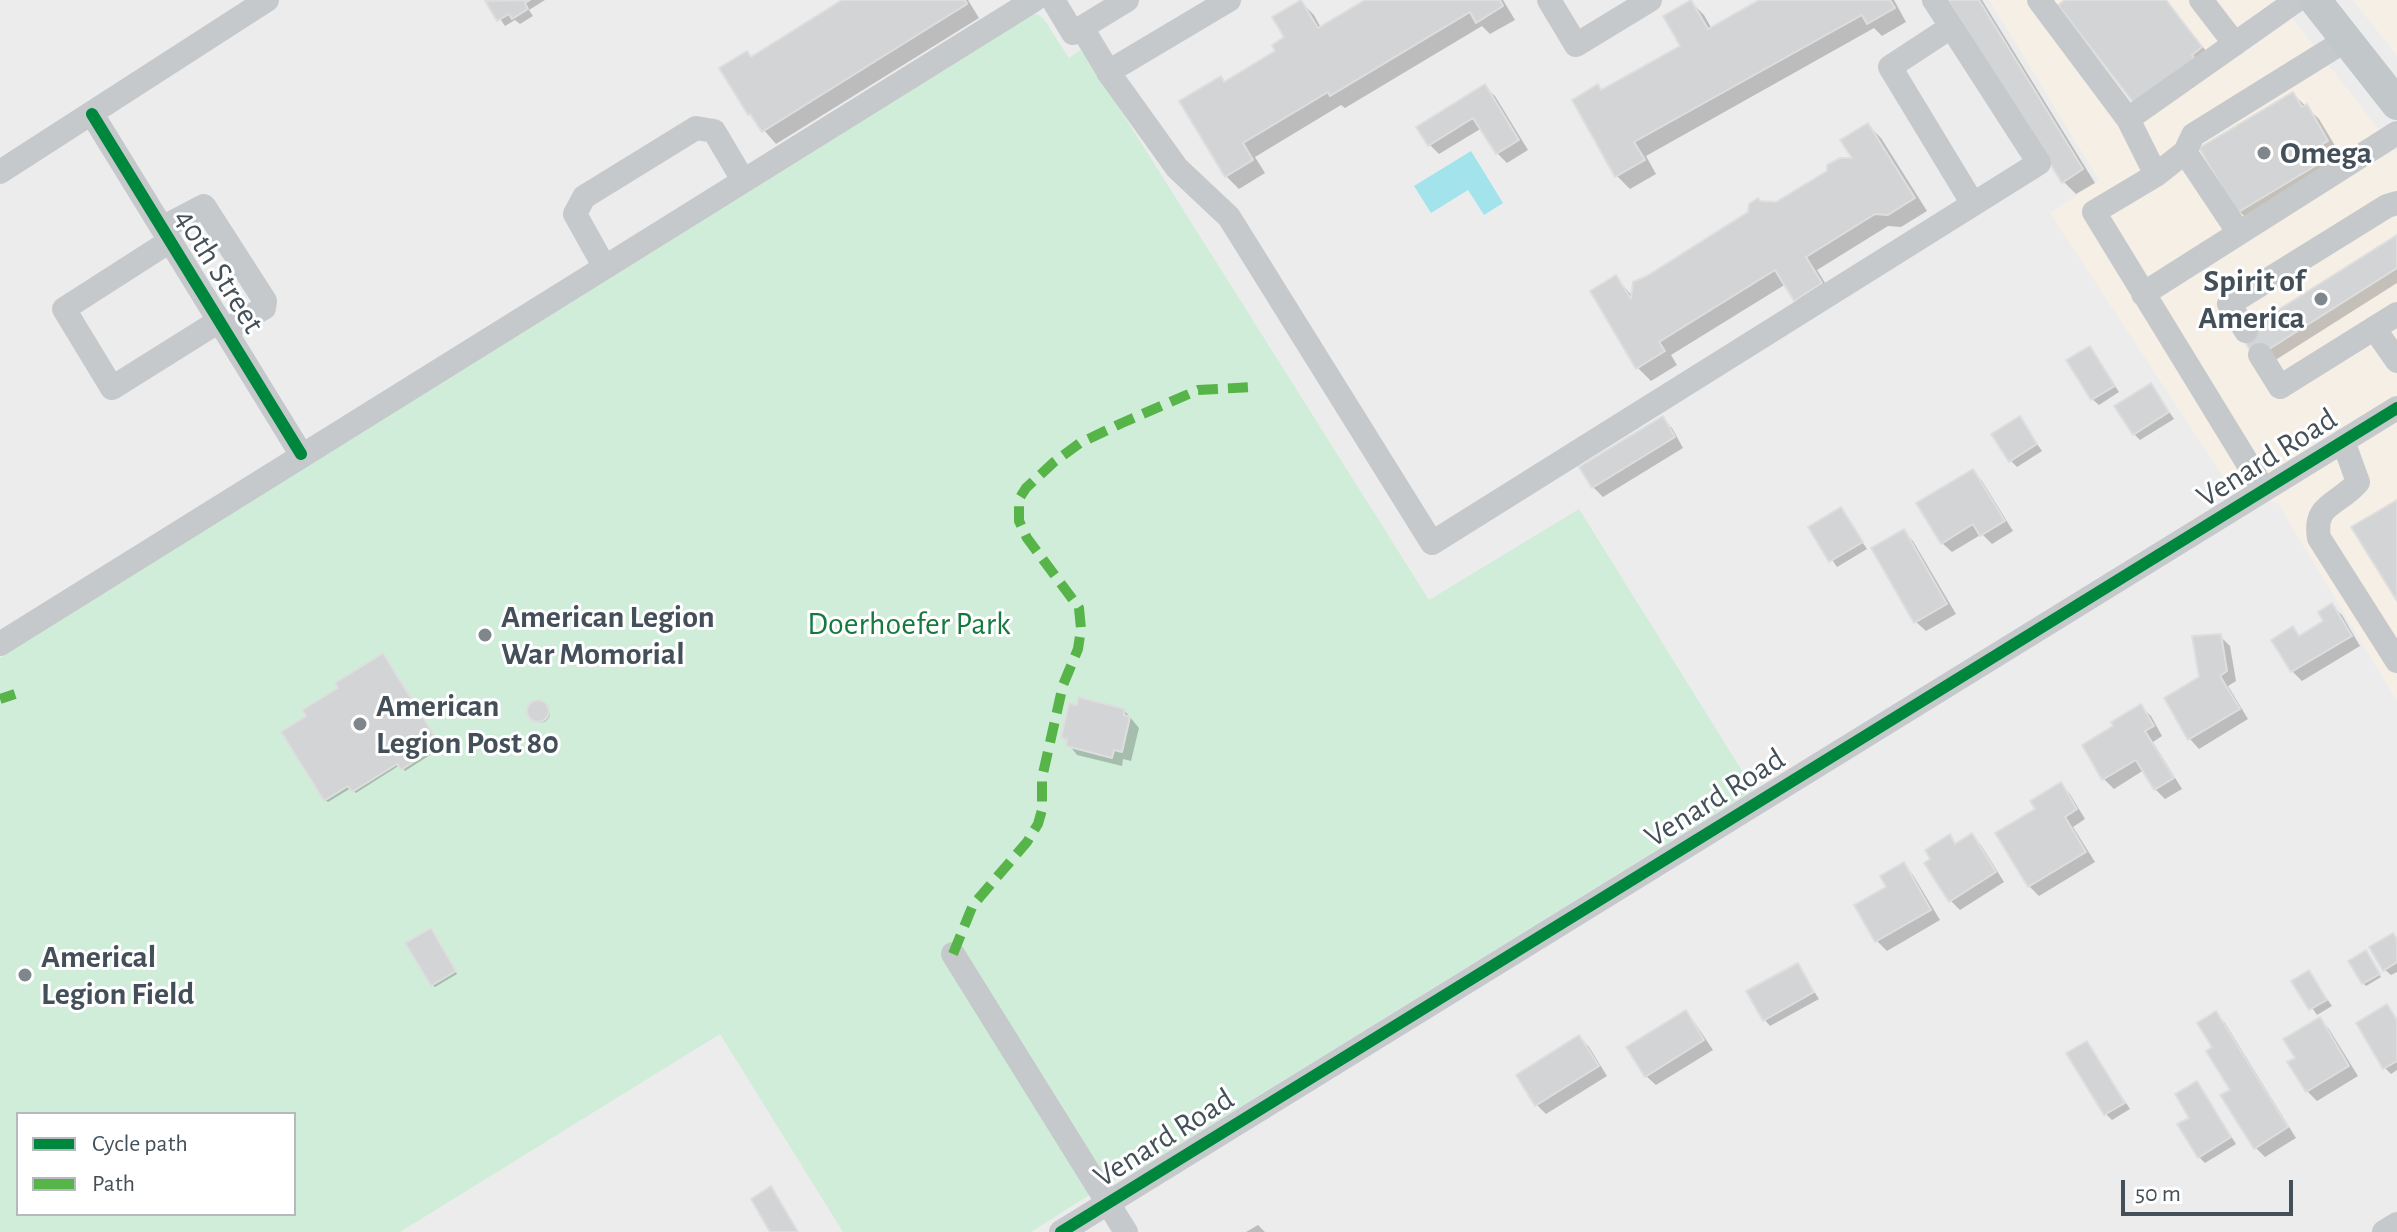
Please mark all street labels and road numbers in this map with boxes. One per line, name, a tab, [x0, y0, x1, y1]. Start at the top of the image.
street label: 40th Street	[166, 202, 272, 340]
street label: Venard Road	[2190, 400, 2344, 516]
street label: Venard Road	[1638, 740, 1792, 856]
street label: Venard Road	[1087, 1080, 1241, 1196]

